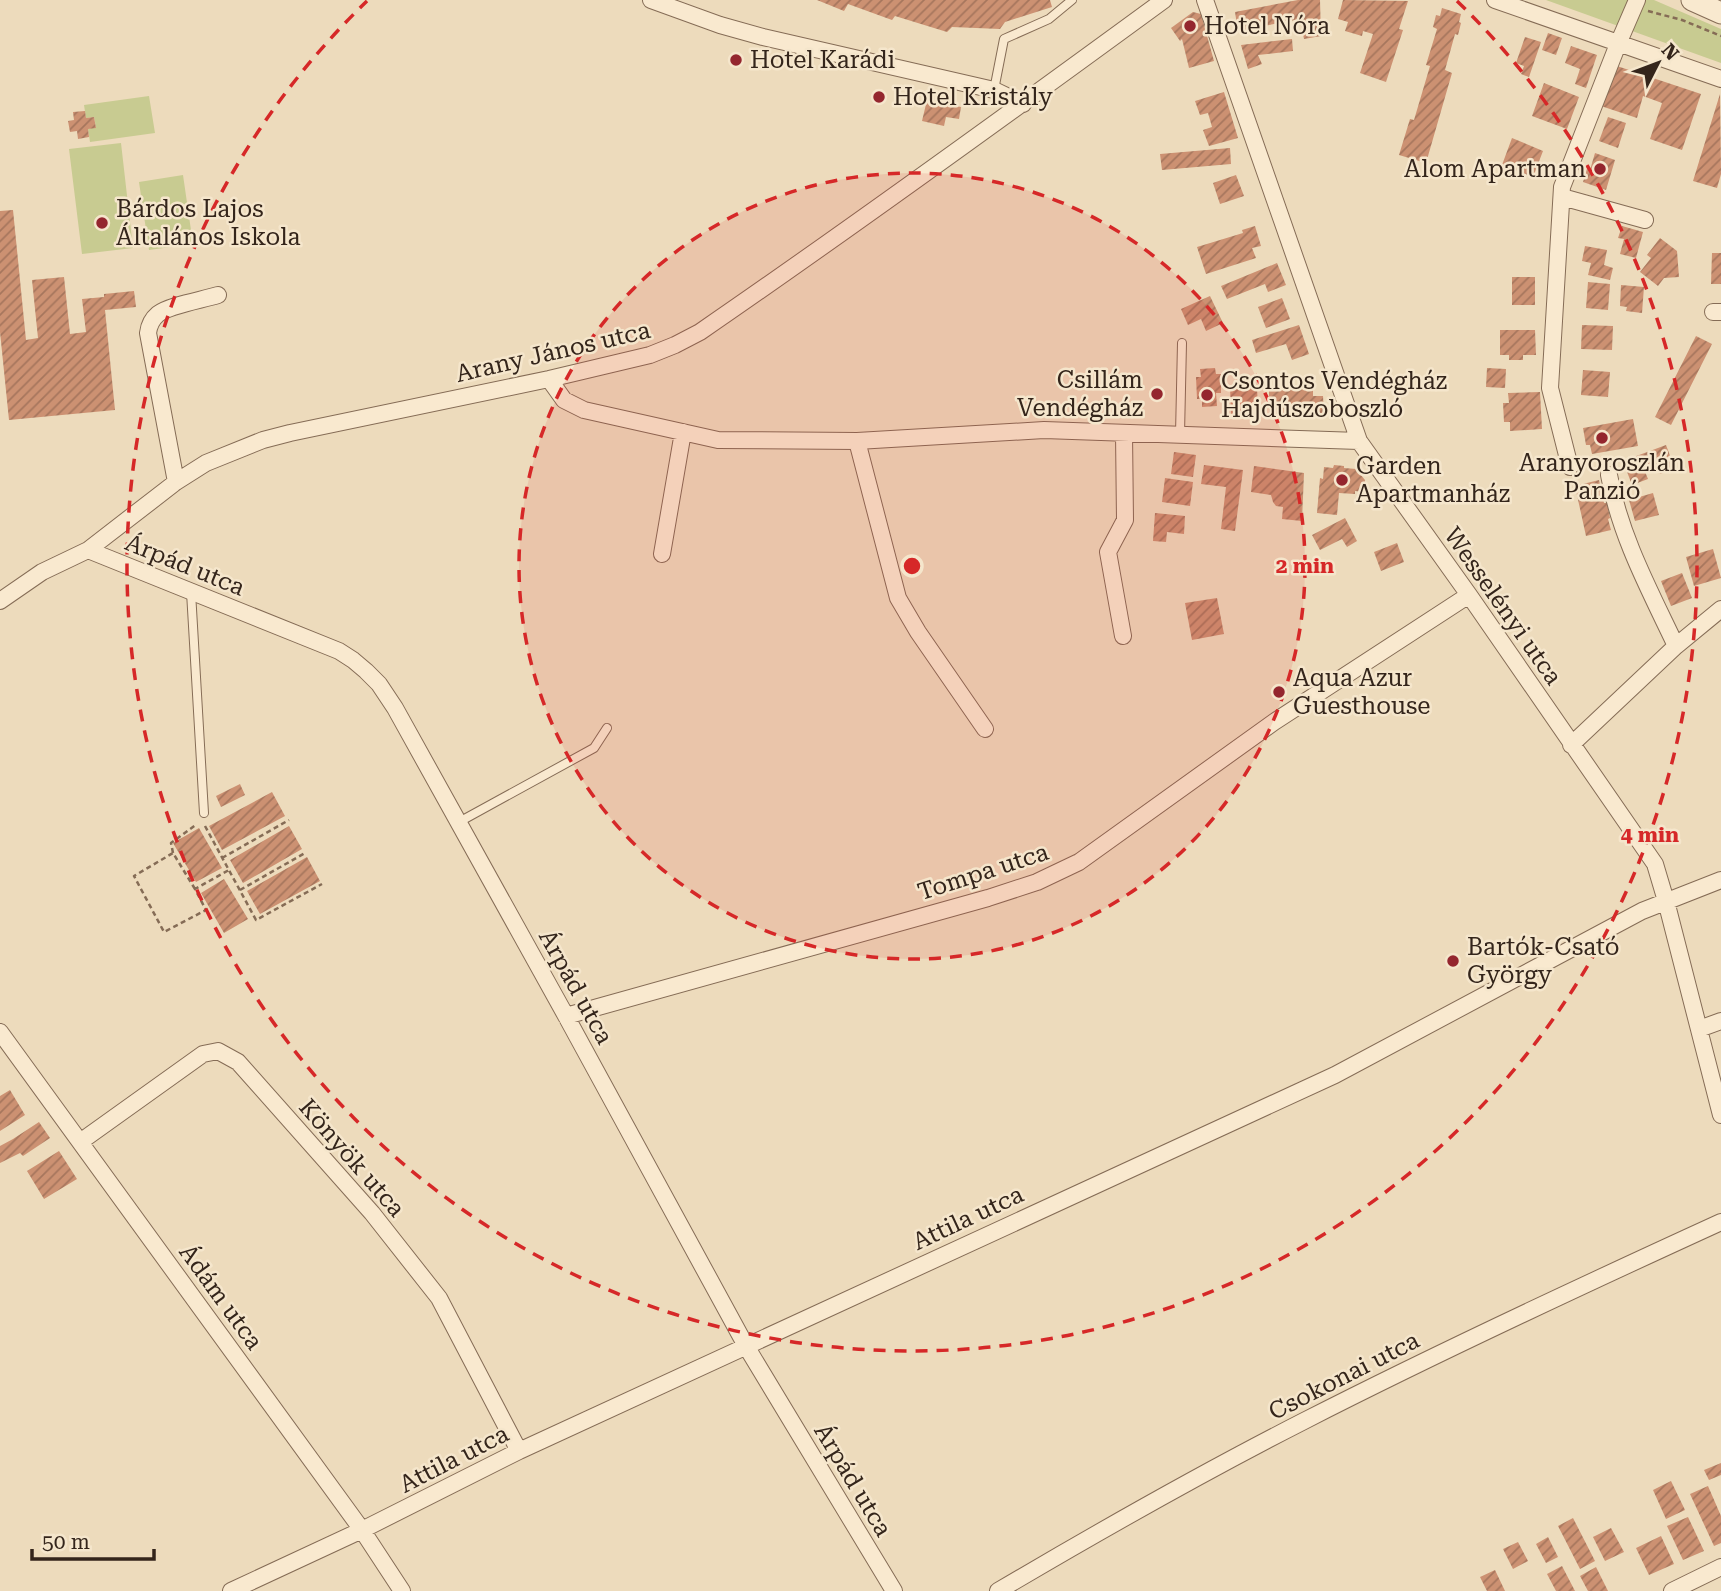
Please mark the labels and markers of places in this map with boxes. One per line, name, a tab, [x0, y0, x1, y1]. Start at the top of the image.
place label: Hotel Nóra	[1204, 12, 1330, 40]
marker: Hotel Nóra	[1182, 18, 1198, 34]
place label: Hotel Karádi	[750, 46, 896, 74]
marker: Hotel Karádi	[728, 52, 744, 68]
place label: Hotel Kristály	[893, 83, 1053, 111]
marker: Hotel Kristály	[871, 89, 887, 105]
place label: Alom Apartman	[1404, 155, 1586, 183]
marker: Alom Apartman	[1592, 161, 1608, 177]
place label: Bárdos Lajos Általános Iskola	[116, 195, 301, 251]
marker: Bárdos Lajos Általános Iskola	[94, 215, 110, 231]
place label: Csillám Vendégház	[1017, 366, 1143, 422]
place label: Csontos Vendégház Hajdúszoboszló	[1221, 367, 1447, 423]
marker: Csillám Vendégház	[1149, 386, 1165, 402]
marker: Csontos Vendégház Hajdúszoboszló	[1199, 387, 1215, 403]
marker: Aranyoroszlán Panzió	[1594, 430, 1610, 446]
place label: Aranyoroszlán Panzió	[1519, 449, 1685, 505]
place label: Garden Apartmanház	[1356, 452, 1510, 508]
marker: Garden Apartmanház	[1334, 472, 1350, 488]
centre of rings	[900, 554, 924, 578]
place label: Aqua Azur Guesthouse	[1293, 664, 1430, 720]
marker: Aqua Azur Guesthouse	[1271, 684, 1287, 700]
place label: Bartók-Csató György	[1467, 933, 1619, 989]
marker: Bartók-Csató György	[1445, 953, 1461, 969]

